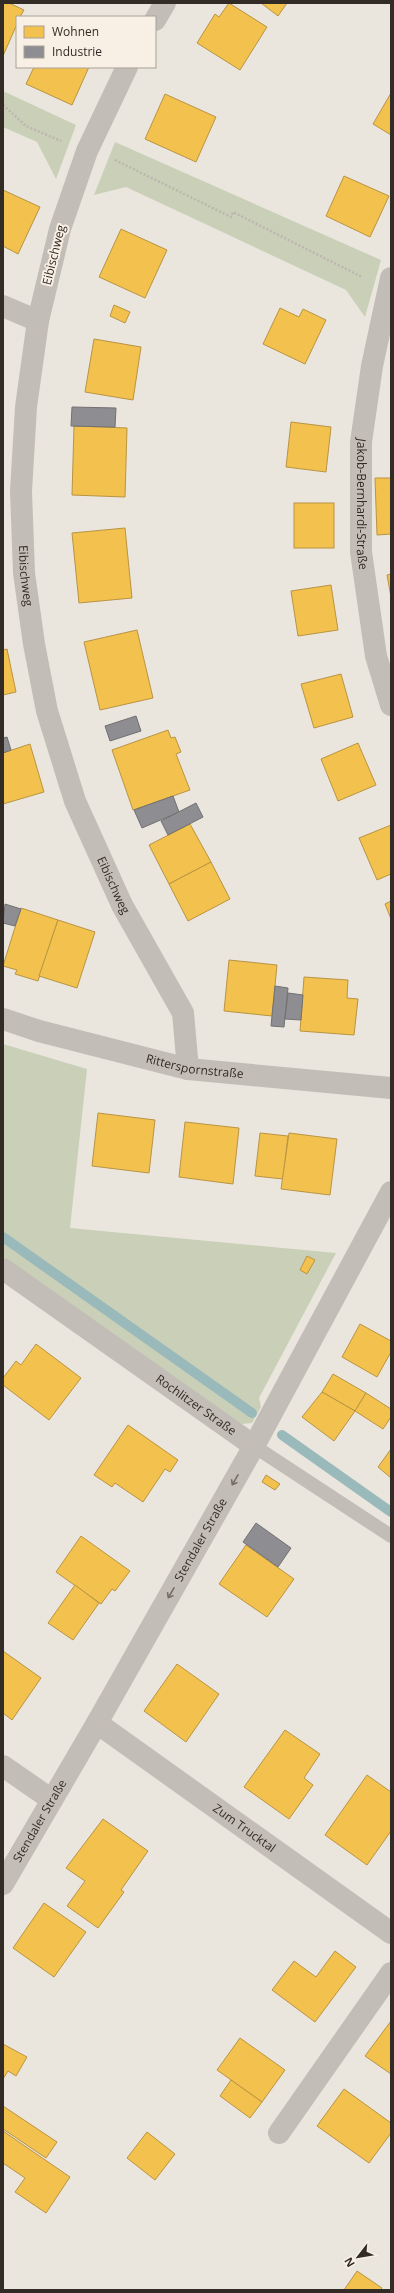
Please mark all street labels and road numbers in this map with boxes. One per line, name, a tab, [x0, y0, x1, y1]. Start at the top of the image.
street label: Eibischweg	[38, 223, 69, 287]
street label: Jakob-Bernhardi-Straße	[353, 436, 372, 571]
street label: Eibischweg	[15, 545, 38, 608]
street label: Eibischweg	[93, 854, 135, 917]
street label: Ritterspornstraße	[144, 1050, 245, 1082]
street label: Rochlitzer Straße	[152, 1370, 240, 1439]
street label: Stendaler Straße	[170, 1494, 231, 1584]
street label: Stendaler Straße	[8, 1776, 70, 1865]
street label: Zum Trucktal	[210, 1800, 279, 1856]

